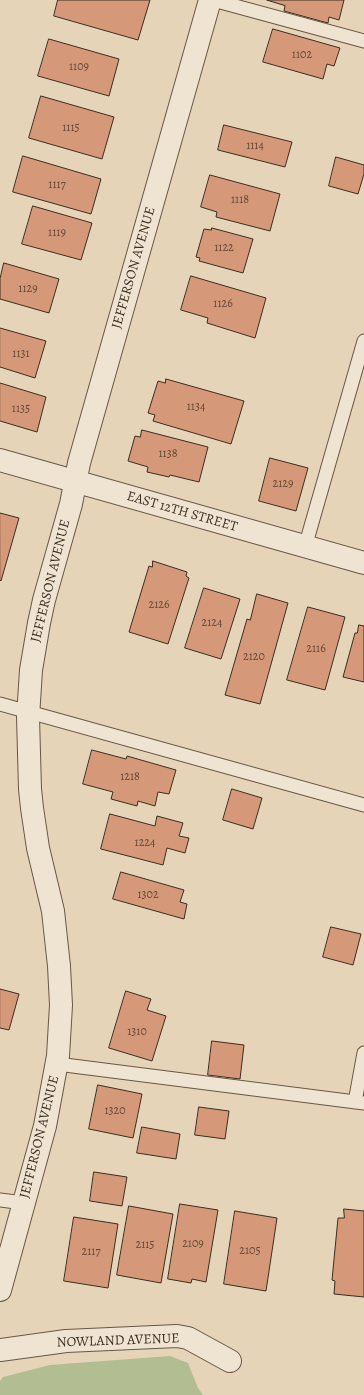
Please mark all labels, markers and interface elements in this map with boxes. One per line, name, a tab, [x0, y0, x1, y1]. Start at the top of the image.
house number: 1102	[292, 48, 312, 62]
house number: 1109	[69, 60, 89, 74]
house number: 1115	[62, 121, 80, 135]
house number: 1114	[246, 139, 264, 153]
house number: 1117	[48, 178, 66, 192]
house number: 1118	[231, 193, 249, 207]
street label: JEFFERSON AVENUE	[109, 205, 159, 331]
house number: 1119	[48, 226, 66, 240]
house number: 1122	[214, 241, 234, 255]
house number: 1129	[18, 282, 38, 296]
house number: 1126	[213, 297, 233, 311]
house number: 1131	[12, 347, 30, 361]
house number: 1134	[187, 400, 205, 414]
house number: 1135	[12, 402, 30, 416]
house number: 1138	[158, 447, 178, 461]
house number: 2129	[273, 477, 293, 491]
street label: EAST 12TH STREET	[125, 488, 239, 536]
street label: JEFFERSON AVENUE	[28, 518, 74, 644]
house number: 2126	[148, 598, 170, 612]
house number: 2124	[202, 616, 222, 630]
house number: 2116	[306, 642, 326, 656]
house number: 2120	[243, 650, 265, 664]
house number: 1218	[120, 770, 140, 784]
house number: 1224	[135, 836, 155, 850]
house number: 1302	[137, 888, 159, 902]
house number: 1310	[127, 1025, 147, 1039]
street label: JEFFERSON AVENUE	[17, 1074, 63, 1200]
house number: 1320	[104, 1104, 126, 1118]
house number: 2109	[182, 1237, 204, 1251]
house number: 2115	[135, 1238, 155, 1252]
house number: 2105	[239, 1244, 261, 1258]
house number: 2117	[82, 1245, 100, 1259]
street label: NOWLAND AVENUE	[56, 1330, 180, 1352]

